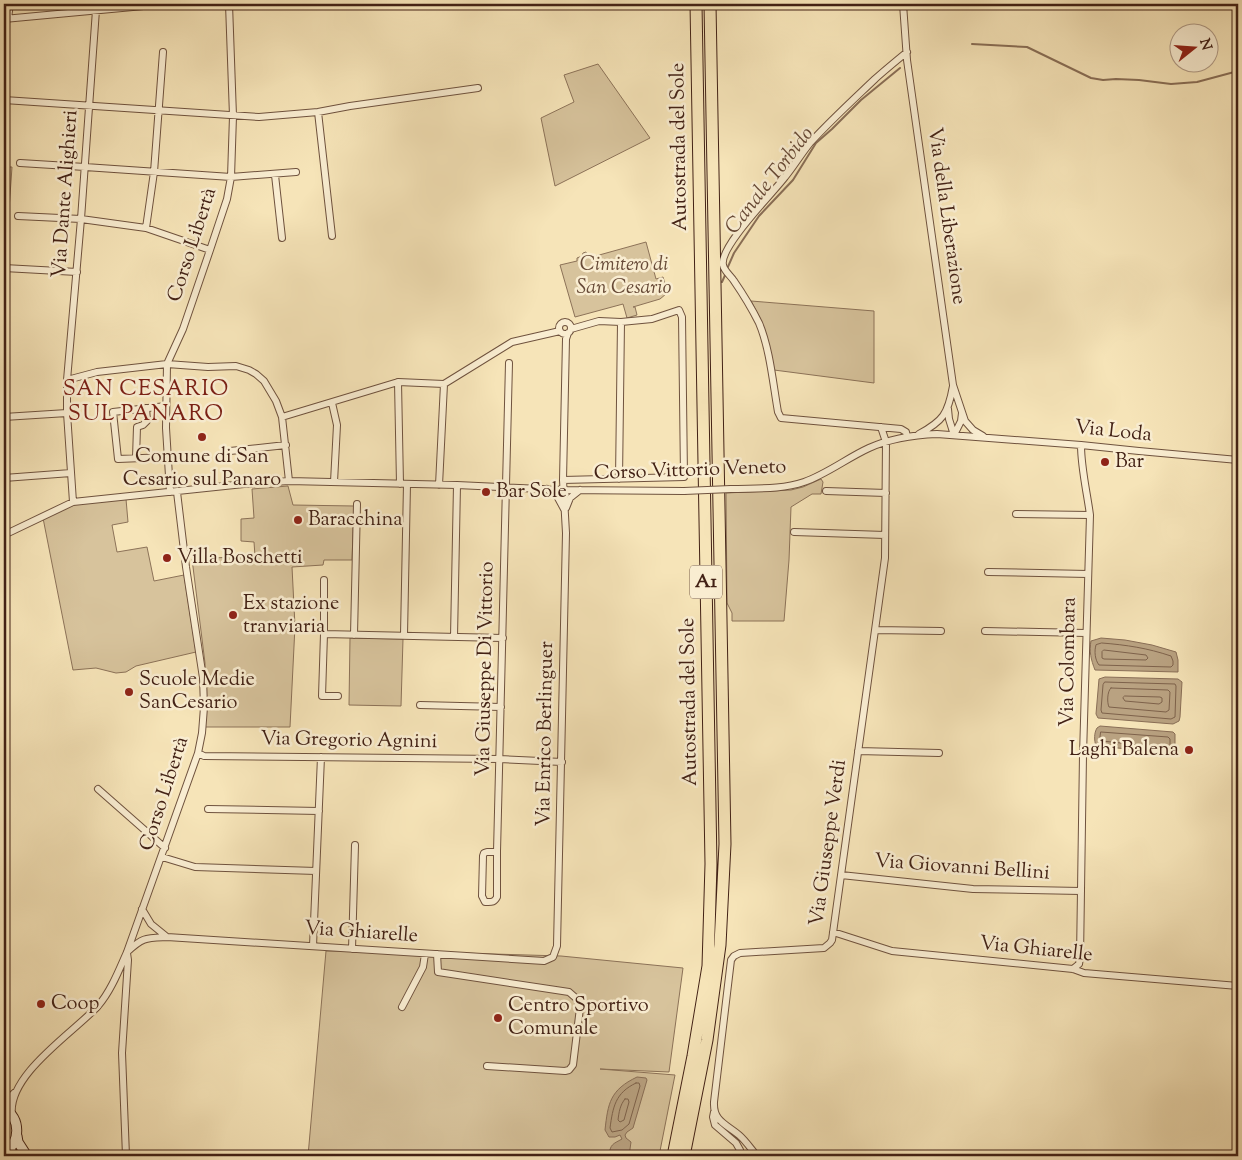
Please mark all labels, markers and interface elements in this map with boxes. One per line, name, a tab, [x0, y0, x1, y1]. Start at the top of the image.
north arrow	[1170, 22, 1220, 72]
text: N	[1193, 37, 1216, 53]
street label: Autostrada del Sole	[664, 63, 696, 231]
street label: Via Dante Alighieri	[46, 109, 86, 279]
water label: Canale Torbido	[718, 121, 822, 241]
street label: Via della Liberazione	[919, 126, 973, 306]
street label: Corso Libertà	[161, 184, 225, 306]
park label: Cimitero di San Cesario	[577, 251, 672, 303]
district label: SAN CESARIO SUL PANARO	[63, 374, 229, 431]
street label: Via Loda	[1073, 414, 1153, 450]
marker: Comune di San Cesario sul Panaro	[196, 431, 208, 443]
place label: Comune di San Cesario sul Panaro	[123, 443, 281, 495]
place label: Bar	[1115, 448, 1145, 477]
street label: Corso Vittorio Veneto	[593, 453, 787, 489]
marker: Bar	[1099, 456, 1111, 468]
place label: Bar Sole	[496, 478, 567, 507]
marker: Bar Sole	[480, 486, 492, 498]
place label: Baracchina	[308, 506, 402, 535]
marker: Baracchina	[292, 514, 304, 526]
place label: Villa Boschetti	[177, 544, 303, 573]
marker: Villa Boschetti	[161, 552, 173, 564]
street label: Via Giuseppe Di Vittorio	[470, 561, 502, 777]
road number: A1	[690, 566, 722, 598]
place label: Ex stazione tranviaria	[243, 590, 339, 642]
street label: Via Colombara	[1053, 597, 1085, 727]
marker: Ex stazione tranviaria	[227, 609, 239, 621]
street label: Autostrada del Sole	[674, 618, 706, 786]
street label: Via Enrico Berlinguer	[530, 641, 562, 827]
place label: Scuole Medie SanCesario	[139, 666, 255, 718]
marker: Scuole Medie SanCesario	[123, 686, 135, 698]
street label: Via Gregorio Agnini	[260, 725, 438, 757]
street label: Corso Libertà	[133, 733, 197, 855]
place label: Laghi Balena	[1069, 736, 1179, 765]
marker: Laghi Balena	[1183, 744, 1195, 756]
street label: Via Giuseppe Verdi	[803, 757, 855, 928]
street label: Via Giovanni Bellini	[873, 847, 1051, 889]
street label: Via Ghiarelle	[303, 915, 419, 951]
street label: Via Ghiarelle	[978, 930, 1094, 970]
place label: Coop	[51, 990, 99, 1019]
place label: Centro Sportivo Comunale	[508, 992, 649, 1044]
marker: Coop	[35, 998, 47, 1010]
marker: Centro Sportivo Comunale	[492, 1012, 504, 1024]

